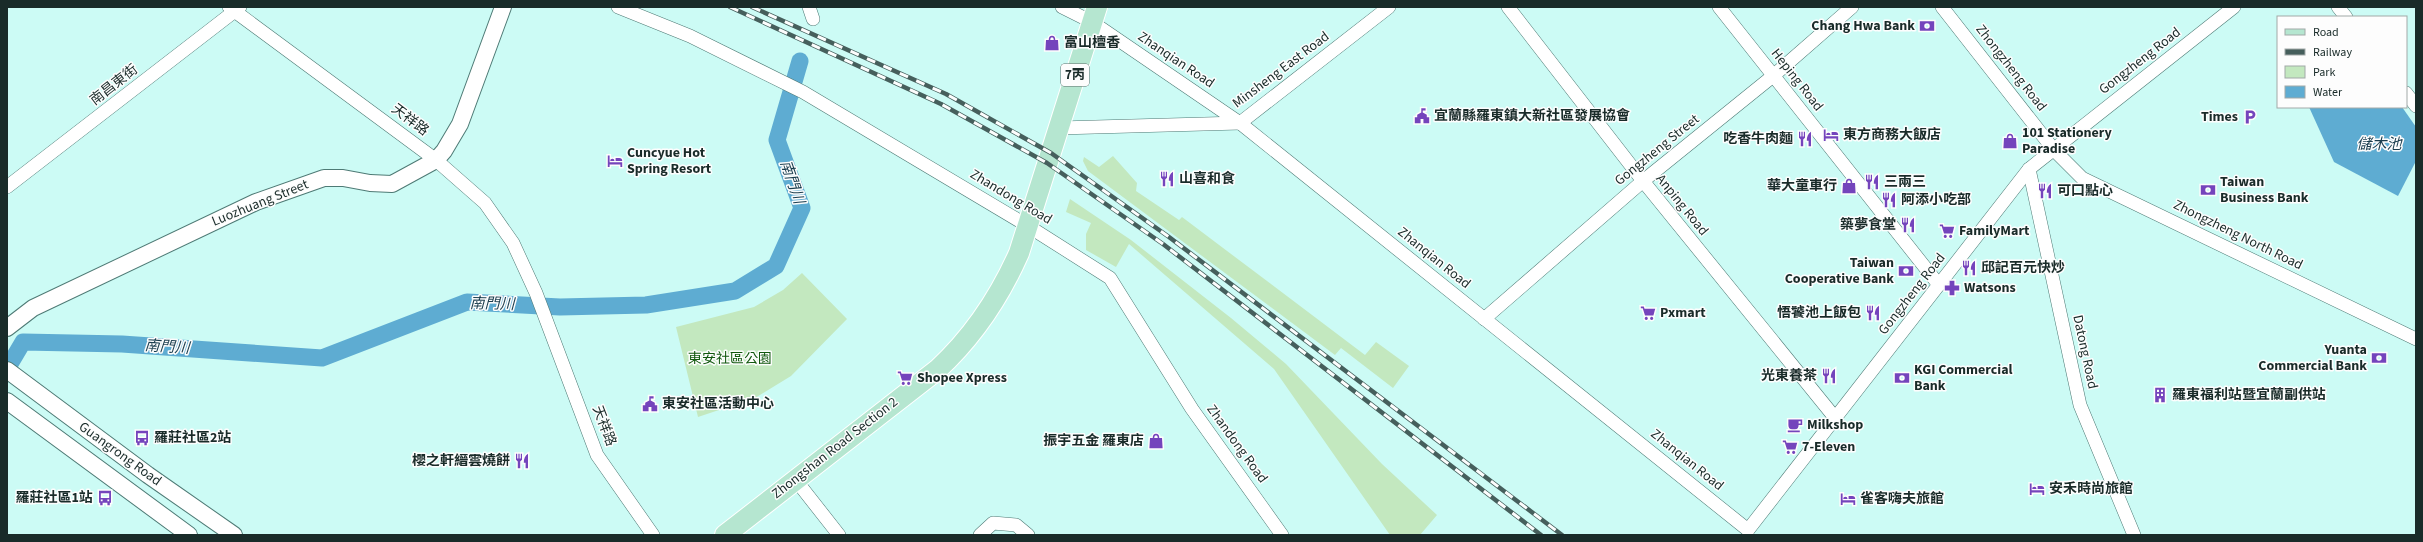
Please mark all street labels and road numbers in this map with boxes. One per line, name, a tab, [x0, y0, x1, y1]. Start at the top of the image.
street label: Zhongzheng Road	[1971, 20, 2051, 116]
street label: Gongzheng Road	[2095, 23, 2185, 99]
street label: Zhanqian Road	[1134, 27, 1218, 93]
street label: Minsheng East Road	[1228, 27, 1334, 113]
street label: Heping Road	[1766, 44, 1828, 116]
street label: 南昌東街	[86, 60, 142, 110]
road number: 7丙	[1061, 64, 1089, 86]
street label: 天祥路	[387, 99, 433, 141]
street label: Gongzheng Street	[1610, 109, 1704, 190]
street label: Zhandong Road	[966, 165, 1056, 229]
street label: Anping Road	[1651, 170, 1713, 240]
street label: Luozhuang Street	[209, 174, 312, 231]
street label: Zhongzheng North Road	[2170, 195, 2306, 275]
street label: Zhanqian Road	[1393, 222, 1475, 294]
street label: Gongzheng Road	[1874, 249, 1950, 339]
street label: Datong Road	[2067, 313, 2103, 391]
street label: Zhongshan Road Section 2	[768, 392, 902, 504]
street label: Zhandong Road	[1202, 401, 1272, 487]
street label: 天祥路	[587, 403, 621, 449]
street label: Guangrong Road	[75, 417, 165, 491]
street label: Zhanqian Road	[1646, 424, 1728, 496]

